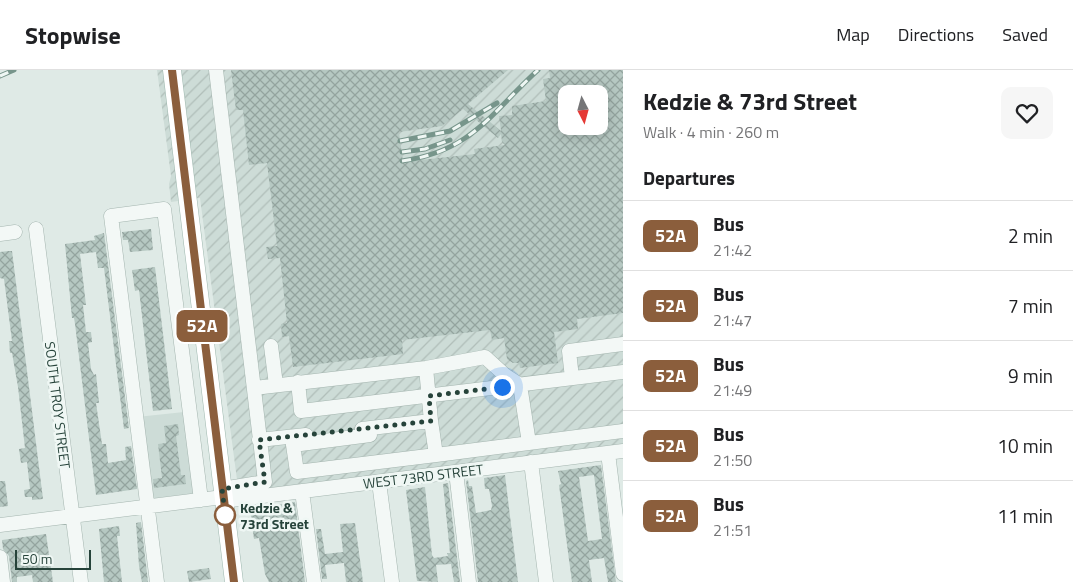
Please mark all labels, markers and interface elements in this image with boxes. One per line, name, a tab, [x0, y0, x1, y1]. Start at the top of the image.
text: Stopwise	[25, 17, 121, 53]
text: Map	[836, 21, 870, 48]
text: Directions	[898, 21, 974, 48]
text: Saved	[1002, 21, 1048, 48]
text: Kedzie & 73rd Street	[643, 83, 857, 119]
north arrow	[558, 85, 608, 135]
map controls	[558, 85, 608, 135]
button: heart	[1001, 87, 1053, 139]
text: Walk · 4 min · 260 m	[643, 120, 779, 144]
text: Departures	[643, 163, 735, 192]
text: Bus	[713, 209, 744, 238]
text: 2 min	[1008, 221, 1053, 250]
text: 52A	[655, 222, 686, 249]
text: 21:42	[713, 238, 752, 262]
text: Bus	[713, 279, 744, 308]
text: 7 min	[1008, 291, 1053, 320]
text: 52A	[655, 292, 686, 319]
text: 21:47	[713, 308, 752, 332]
line badge: 52A	[173, 310, 231, 342]
text: 52A	[187, 312, 218, 339]
street label: SOUTH TROY STREET	[40, 340, 76, 470]
text: Bus	[713, 349, 744, 378]
text: 9 min	[1008, 361, 1053, 390]
text: 52A	[655, 362, 686, 389]
your location	[490, 375, 515, 400]
text: 21:49	[713, 378, 752, 402]
text: Bus	[713, 419, 744, 448]
text: 10 min	[997, 431, 1053, 460]
text: 52A	[655, 432, 686, 459]
text: 21:50	[713, 448, 752, 472]
street label: WEST 73RD STREET	[362, 458, 485, 494]
text: Bus	[713, 489, 744, 518]
place label: Kedzie & 73rd Street	[240, 497, 309, 534]
text: 11 min	[997, 501, 1053, 530]
text: 52A	[655, 502, 686, 529]
marker: Kedzie & 73rd Street	[214, 504, 236, 526]
text: 21:51	[713, 518, 752, 542]
scale bar	[15, 547, 91, 570]
text: 50 m	[22, 548, 52, 569]

